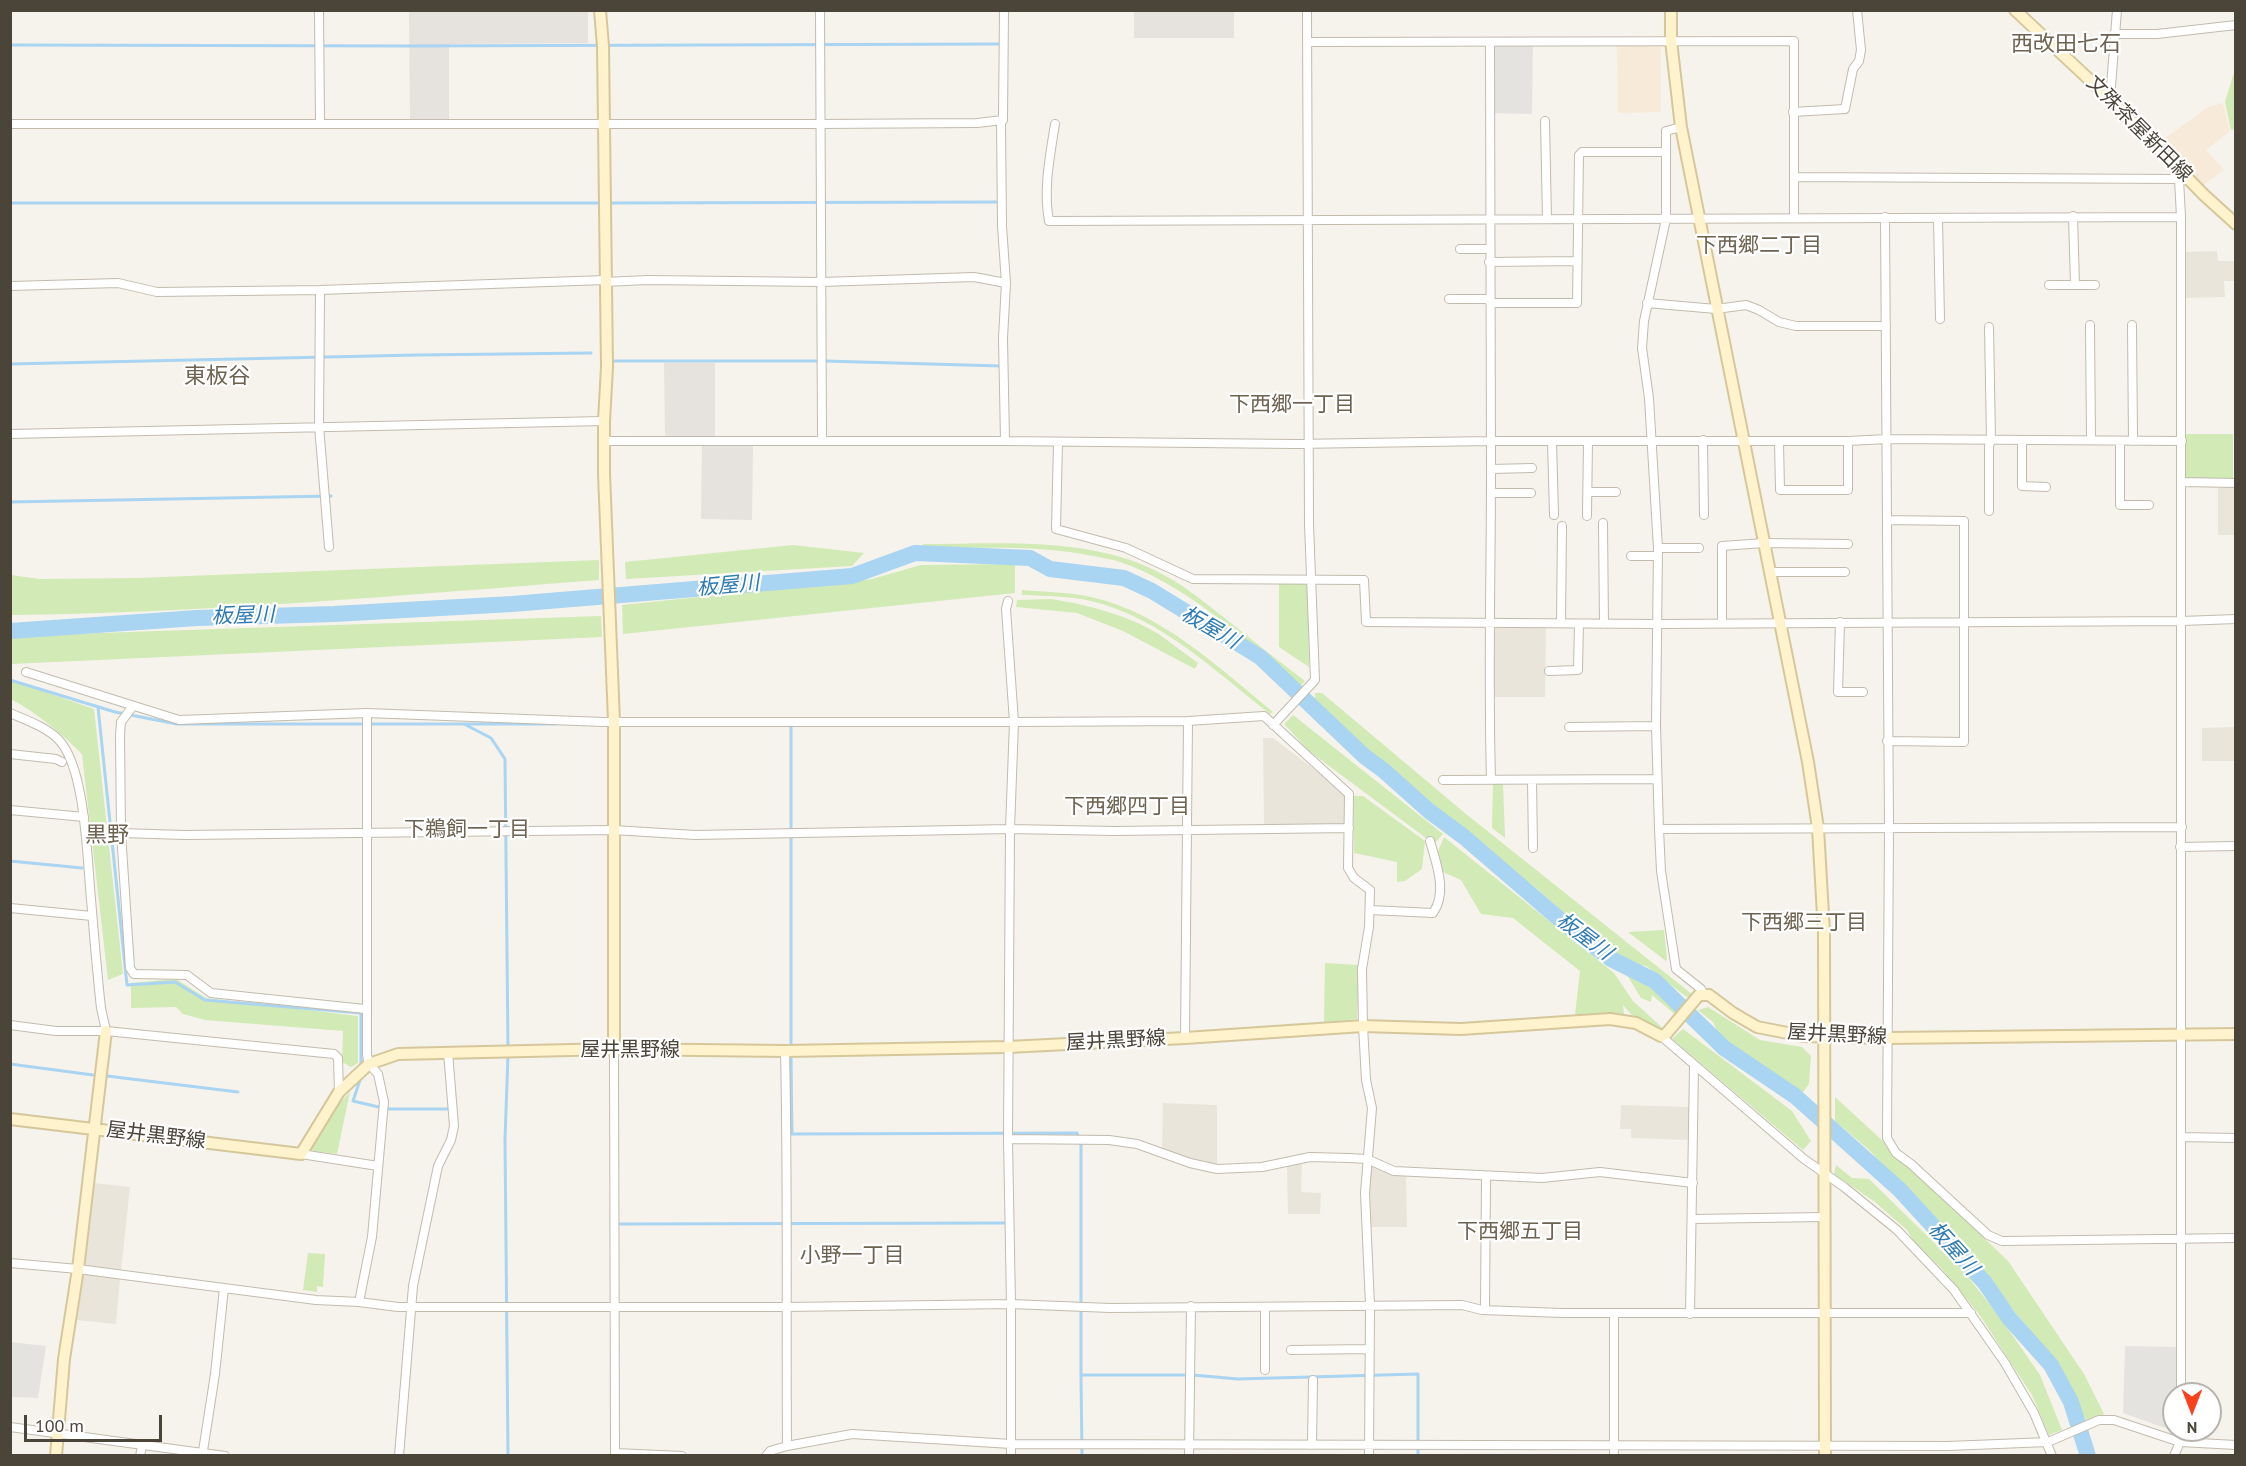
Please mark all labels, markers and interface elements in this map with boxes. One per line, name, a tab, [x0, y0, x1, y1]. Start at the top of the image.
district label: 西改田七石	[2011, 32, 2121, 58]
street label: 文殊茶屋新田線	[2081, 71, 2197, 187]
district label: 下西郷二丁目	[1696, 233, 1822, 259]
district label: 東板谷	[184, 364, 250, 390]
district label: 下西郷一丁目	[1229, 392, 1355, 418]
water label: 板屋川	[696, 571, 760, 601]
water label: 板屋川	[1176, 601, 1244, 655]
water label: 板屋川	[211, 602, 275, 630]
district label: 下西郷四丁目	[1064, 794, 1190, 820]
district label: 下鵜飼一丁目	[404, 817, 530, 843]
district label: 黒野	[85, 823, 129, 849]
water label: 板屋川	[1551, 908, 1617, 966]
district label: 下西郷三丁目	[1741, 910, 1867, 936]
street label: 屋井黒野線	[1786, 1020, 1888, 1050]
street label: 屋井黒野線	[1065, 1026, 1167, 1056]
street label: 屋井黒野線	[580, 1038, 680, 1062]
street label: 屋井黒野線	[105, 1118, 207, 1154]
water label: 板屋川	[1923, 1217, 1983, 1281]
district label: 下西郷五丁目	[1457, 1219, 1583, 1245]
district label: 小野一丁目	[800, 1243, 904, 1269]
north arrow	[2162, 1382, 2222, 1442]
scale bar	[27, 1403, 165, 1441]
text: 100 m	[35, 1414, 84, 1437]
text: N	[2187, 1418, 2197, 1438]

